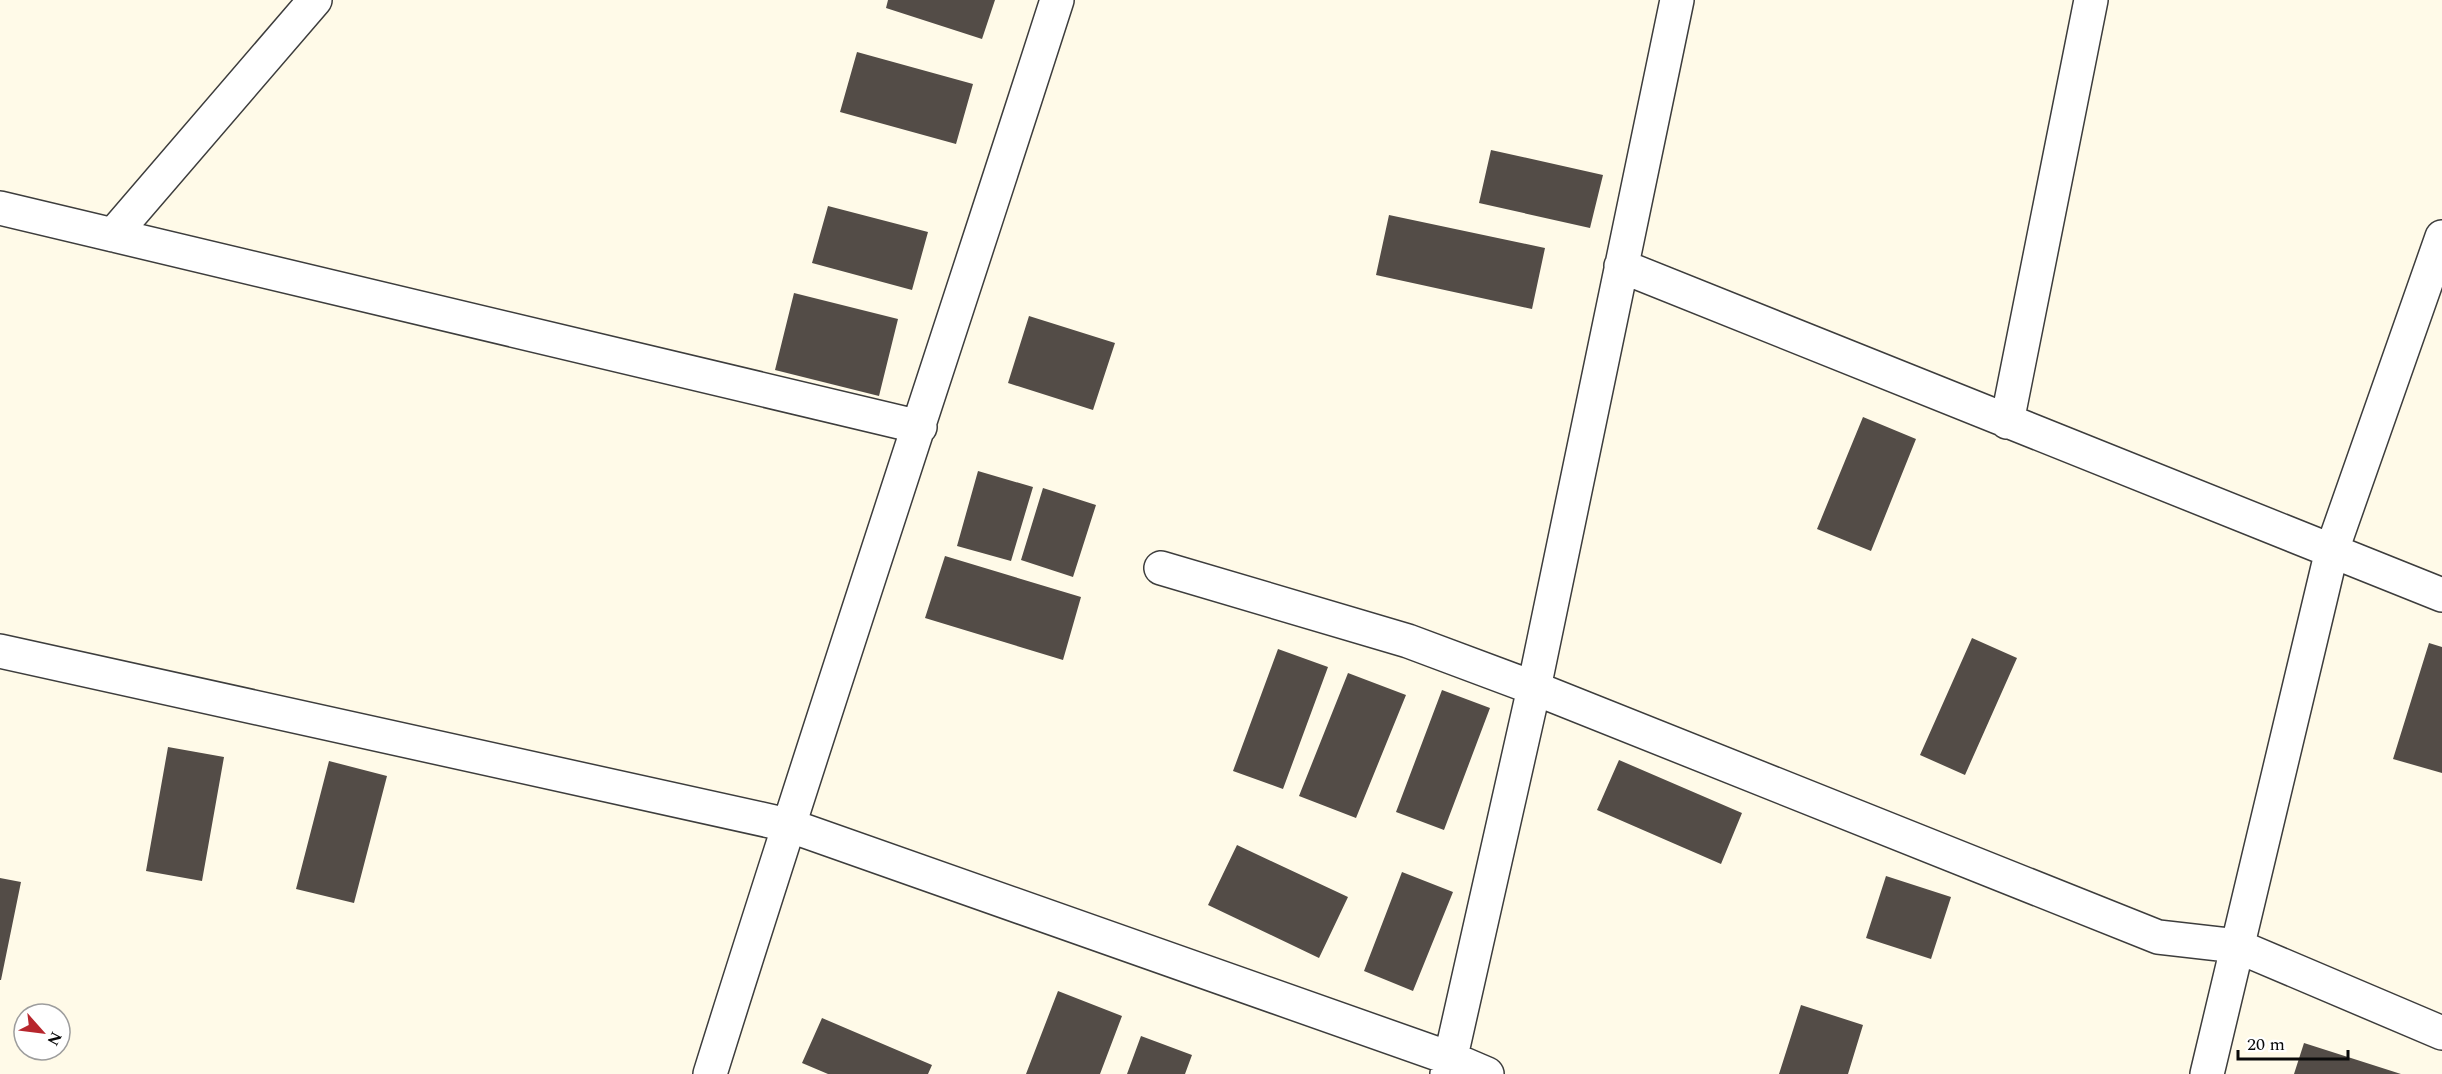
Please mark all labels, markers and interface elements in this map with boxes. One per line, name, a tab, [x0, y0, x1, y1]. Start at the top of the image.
north arrow	[12, 1002, 72, 1062]
scale bar	[2238, 1023, 2348, 1061]
text: N	[41, 1027, 68, 1050]
text: 20 m	[2247, 1031, 2285, 1058]

